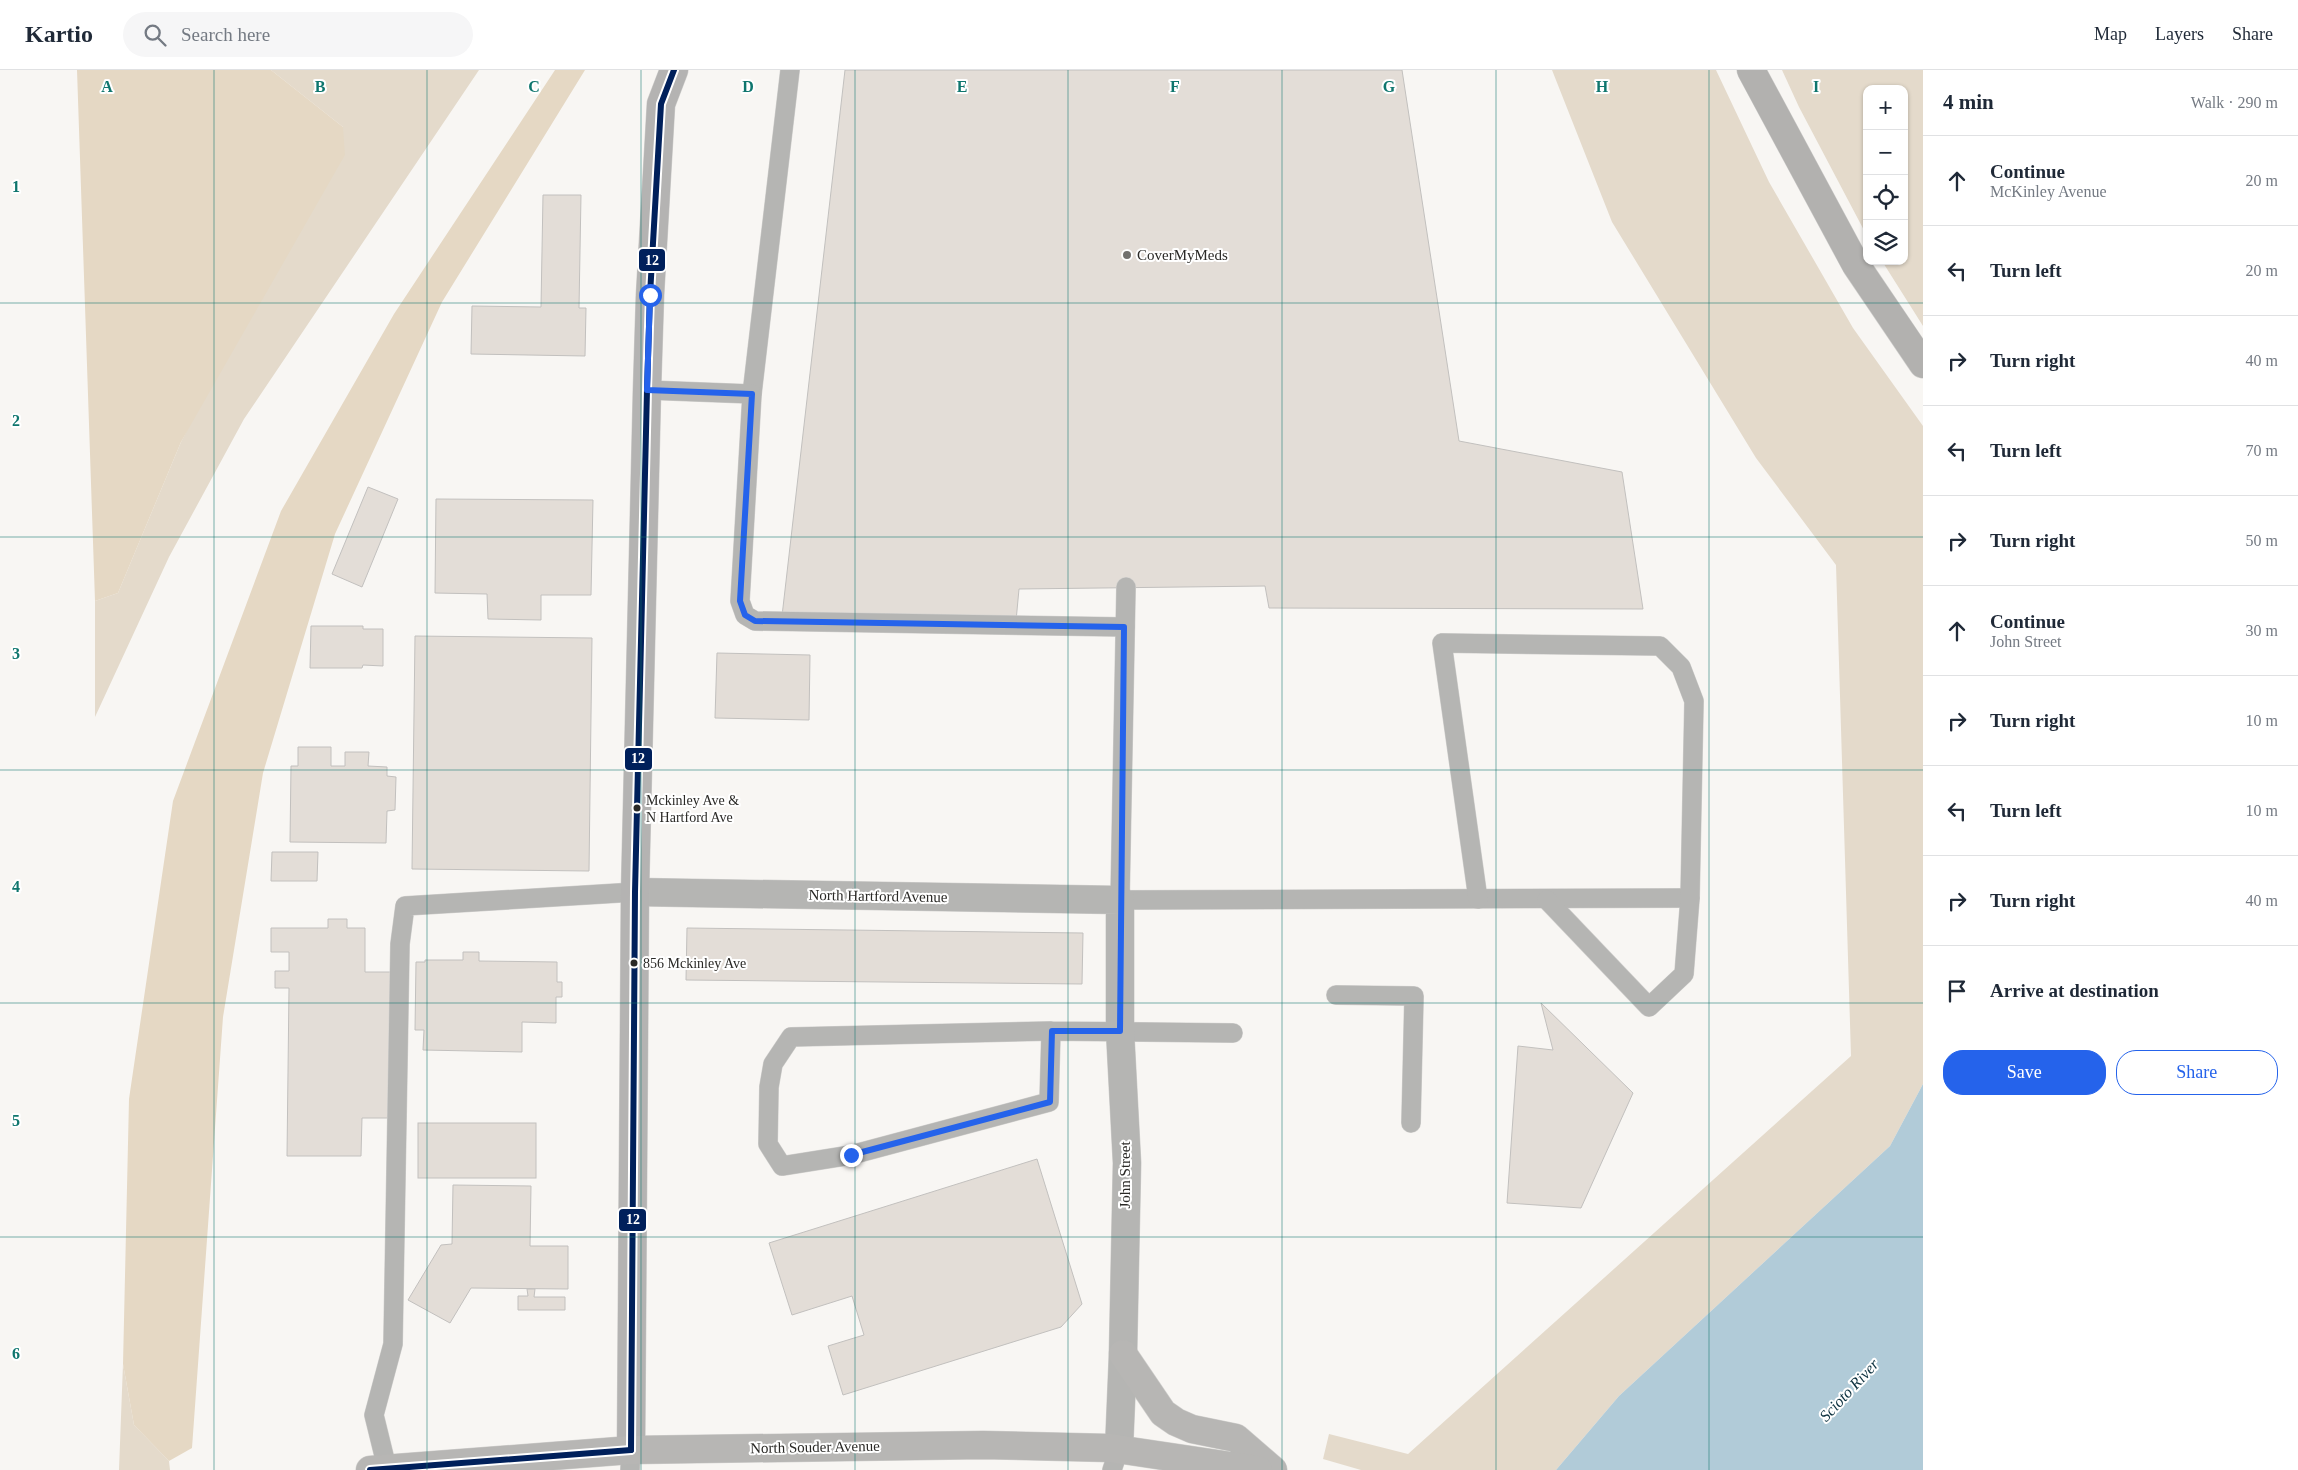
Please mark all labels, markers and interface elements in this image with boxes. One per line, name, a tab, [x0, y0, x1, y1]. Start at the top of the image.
search box	[123, 12, 473, 57]
text: Kartio	[25, 21, 93, 47]
icon: search	[141, 21, 169, 49]
text: Search here	[181, 24, 270, 45]
text: Map	[2094, 24, 2127, 44]
text: Layers	[2155, 24, 2204, 44]
text: Share	[2232, 24, 2273, 44]
text: A	[101, 78, 113, 95]
text: B	[315, 78, 326, 95]
text: C	[528, 78, 540, 95]
text: D	[742, 78, 754, 95]
text: E	[957, 78, 967, 95]
text: F	[1170, 78, 1180, 95]
text: G	[1383, 78, 1396, 95]
text: H	[1596, 78, 1609, 95]
text: I	[1813, 78, 1819, 95]
map controls	[1863, 85, 1908, 265]
button: +	[1863, 85, 1908, 130]
text: 4 min	[1943, 90, 1994, 114]
text: Walk · 290 m	[2191, 94, 2278, 111]
button: −	[1863, 130, 1908, 175]
text: Continue	[1990, 161, 2065, 182]
icon: ahead	[1943, 167, 1971, 195]
text: 20 m	[2246, 172, 2278, 189]
button: locate	[1863, 175, 1908, 220]
text: 1	[12, 178, 20, 195]
text: McKinley Avenue	[1990, 183, 2107, 200]
button: layers	[1863, 220, 1908, 265]
place label: CoverMyMeds	[1137, 247, 1228, 263]
line badge: 12	[638, 248, 666, 272]
marker: CoverMyMeds	[1121, 249, 1133, 261]
text: 12	[645, 253, 659, 268]
icon: left	[1943, 257, 1971, 285]
text: Turn left	[1990, 260, 2062, 281]
text: 20 m	[2246, 262, 2278, 279]
route start	[639, 284, 662, 307]
icon: right	[1943, 347, 1971, 375]
text: Turn right	[1990, 350, 2075, 371]
text: 40 m	[2246, 352, 2278, 369]
text: 2	[12, 412, 20, 429]
icon: left	[1943, 437, 1971, 465]
text: Turn left	[1990, 440, 2062, 461]
text: 70 m	[2246, 442, 2278, 459]
icon: right	[1943, 527, 1971, 555]
text: Turn right	[1990, 530, 2075, 551]
text: 50 m	[2246, 532, 2278, 549]
text: Continue	[1990, 611, 2065, 632]
icon: ahead	[1943, 617, 1971, 645]
text: 30 m	[2246, 622, 2278, 639]
text: John Street	[1990, 633, 2062, 650]
text: 3	[12, 645, 20, 662]
icon: right	[1943, 707, 1971, 735]
text: Turn right	[1990, 710, 2075, 731]
text: 10 m	[2246, 712, 2278, 729]
line badge: 12	[624, 747, 653, 771]
text: 12	[631, 751, 645, 766]
place label: Mckinley Ave & N Hartford Ave	[646, 793, 739, 825]
icon: left	[1943, 797, 1971, 825]
text: Turn left	[1990, 800, 2062, 821]
text: 10 m	[2246, 802, 2278, 819]
marker: Mckinley Ave & N Hartford Ave	[632, 803, 642, 813]
text: 4	[12, 878, 20, 895]
street label: North Hartford Avenue	[808, 887, 948, 905]
icon: right	[1943, 887, 1971, 915]
text: Turn right	[1990, 890, 2075, 911]
text: 40 m	[2246, 892, 2278, 909]
place label: 856 Mckinley Ave	[643, 956, 746, 971]
marker: 856 Mckinley Ave	[629, 958, 639, 968]
icon: arrive	[1943, 977, 1971, 1005]
text: Arrive at destination	[1990, 980, 2159, 1001]
button: Save	[1943, 1050, 2106, 1095]
button: Share	[2116, 1050, 2278, 1095]
text: 5	[12, 1112, 20, 1129]
street label: John Street	[1117, 1141, 1133, 1209]
route end	[840, 1144, 863, 1167]
line badge: 12	[618, 1208, 647, 1232]
text: 12	[626, 1212, 640, 1227]
text: 6	[12, 1345, 20, 1362]
water label: Scioto River	[1816, 1355, 1883, 1425]
street label: North Souder Avenue	[750, 1438, 880, 1456]

